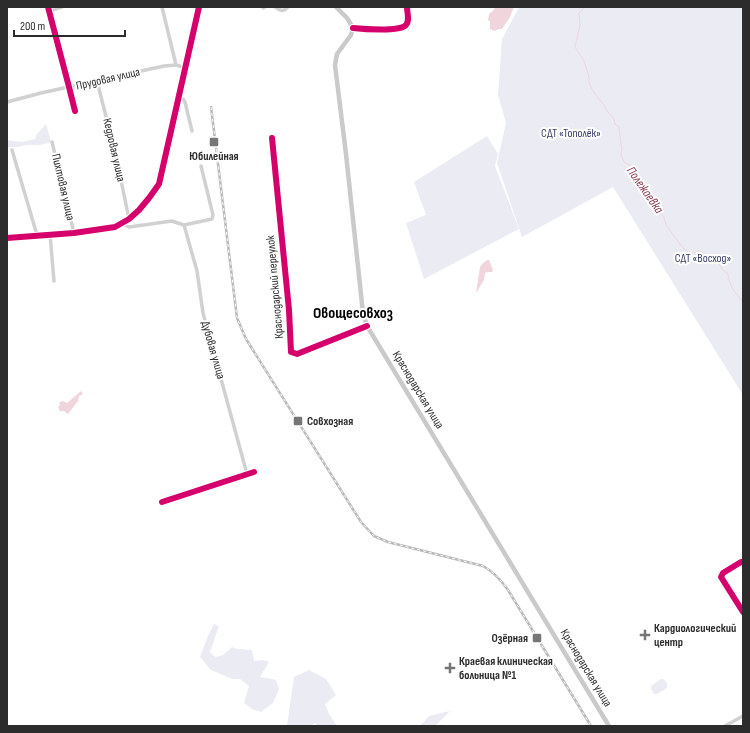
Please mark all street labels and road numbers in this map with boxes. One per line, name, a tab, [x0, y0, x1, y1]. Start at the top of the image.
street label: Прудовая улица	[75, 64, 142, 94]
street label: Кедровая улица	[99, 117, 129, 184]
street label: Пихтовая улица	[48, 152, 78, 222]
street label: Краснодарский переулок	[263, 234, 287, 339]
street label: Дубовая улица	[198, 319, 229, 381]
street label: Краснодарская улица	[389, 348, 447, 432]
street label: Краснодарская улица	[557, 626, 615, 710]

